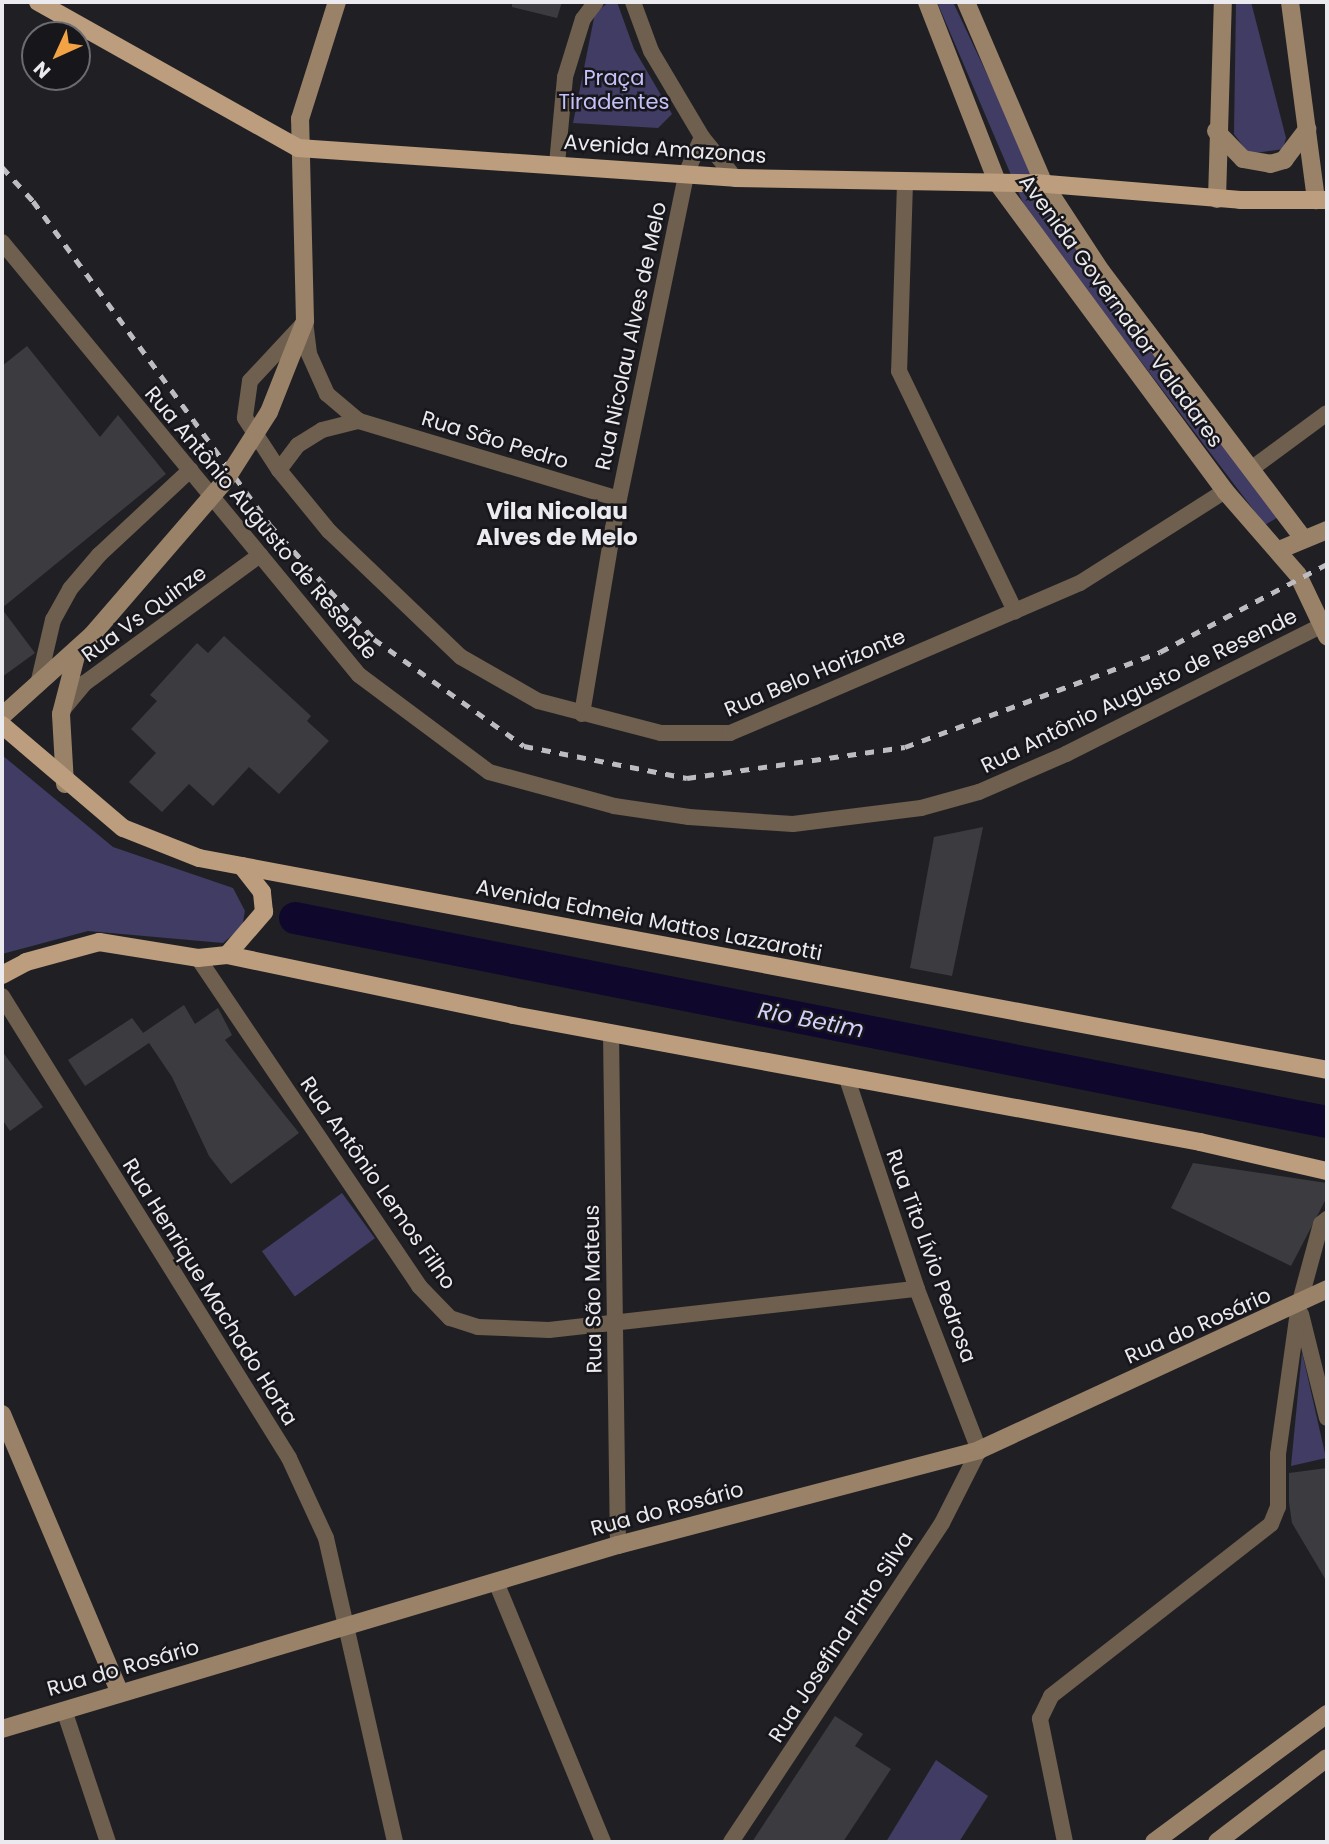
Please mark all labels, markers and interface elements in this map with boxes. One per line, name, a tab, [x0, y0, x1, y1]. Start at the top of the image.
north arrow	[21, 21, 91, 91]
text: N	[28, 55, 57, 84]
park label: Praça Tiradentes	[559, 65, 669, 115]
street label: Avenida Amazonas	[563, 129, 767, 169]
street label: Avenida Governador Valadares	[1014, 170, 1228, 452]
street label: Rua Nicolau Alves de Melo	[590, 199, 672, 473]
street label: Rua Antônio Augusto de Resende	[139, 381, 383, 665]
street label: Rua São Pedro	[419, 406, 571, 474]
district label: Vila Nicolau Alves de Melo	[476, 497, 638, 551]
street label: Rua Vs Quinze	[77, 560, 211, 668]
street label: Rua Antônio Augusto de Resende	[977, 603, 1301, 779]
street label: Rua Belo Horizonte	[721, 623, 909, 723]
street label: Avenida Edmeia Mattos Lazzarotti	[474, 874, 824, 966]
water label: Rio Betim	[756, 996, 866, 1044]
street label: Rua Antônio Lemos Filho	[295, 1072, 461, 1294]
street label: Rua Tito Lívio Pedrosa	[881, 1146, 981, 1366]
street label: Rua Henrique Machado Horta	[117, 1154, 303, 1430]
street label: Rua São Mateus	[579, 1204, 607, 1374]
street label: Rua do Rosário	[1121, 1283, 1275, 1369]
street label: Rua do Rosário	[588, 1477, 746, 1541]
street label: Rua Josefina Pinto Silva	[763, 1527, 919, 1747]
street label: Rua do Rosário	[44, 1634, 202, 1702]

